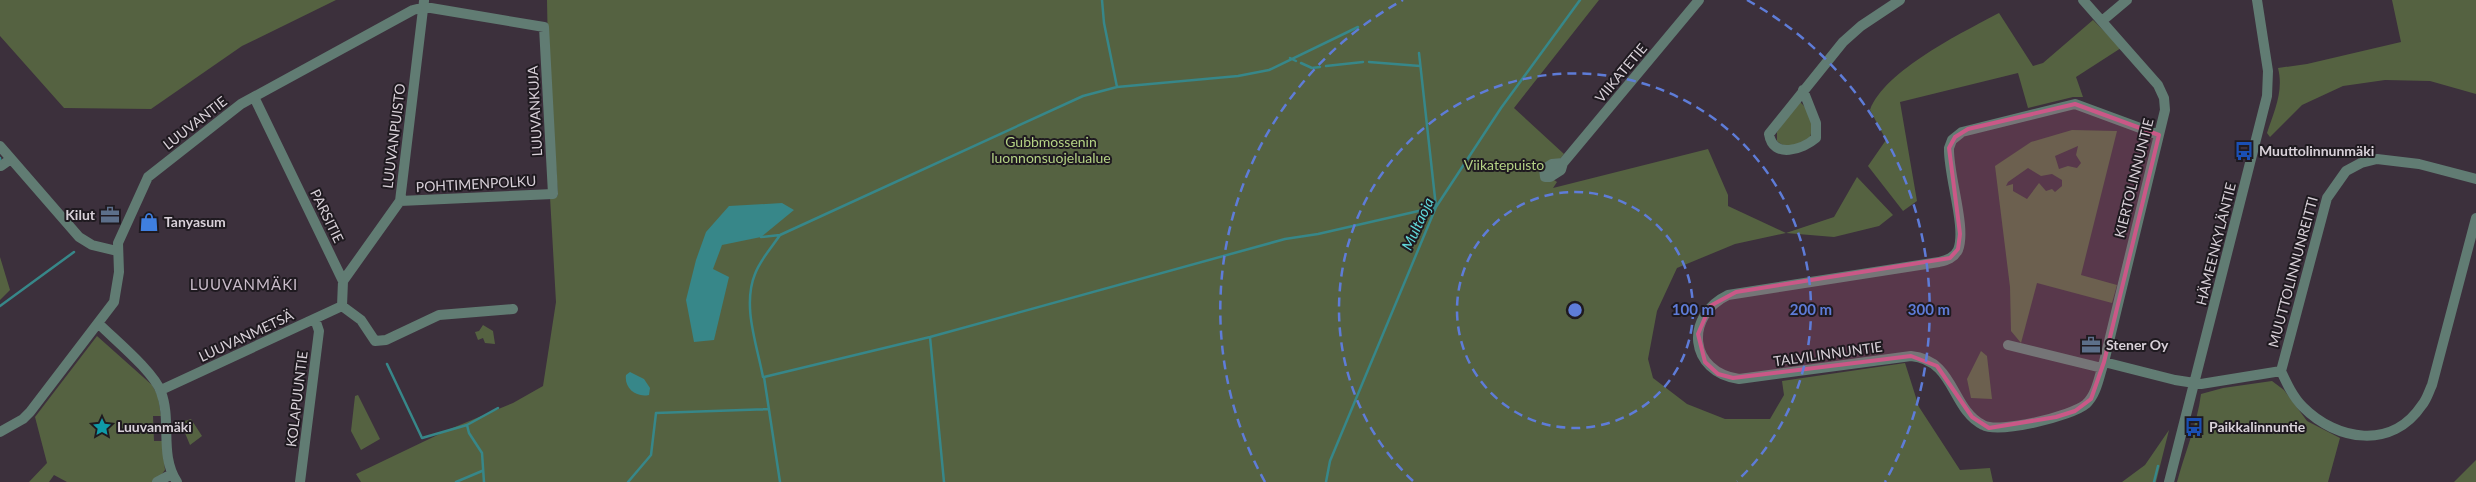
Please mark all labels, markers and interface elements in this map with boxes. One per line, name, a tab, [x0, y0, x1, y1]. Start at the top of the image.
street label: VIIKATETIE	[1591, 40, 1650, 106]
street label: LUUVANKUJA	[524, 65, 545, 157]
street label: LUUVANPUISTO	[379, 83, 408, 189]
street label: LUUVANTIE	[159, 92, 230, 153]
street label: KIERTOLINNUNTIE	[2110, 116, 2157, 239]
park label: Gubbmossenin luonnonsuojelualue	[991, 133, 1111, 166]
bus stop icon: Muuttolinnunmäki	[2233, 140, 2255, 162]
place label: Muuttolinnunmäki	[2259, 142, 2374, 159]
park label: Viikatepuisto	[1464, 156, 1544, 173]
street label: POHTIMENPOLKU	[415, 172, 537, 195]
street label: HÄMEENKYLÄNTIE	[2192, 181, 2239, 307]
street label: PARSITIE	[307, 186, 348, 245]
water label: Multaoja	[1397, 194, 1437, 253]
street label: MUUTTOLINNUNREITTI	[2264, 195, 2321, 349]
office icon: Kilut	[99, 204, 121, 226]
place label: Kilut	[65, 206, 96, 223]
shop icon: Tanyasum	[138, 211, 160, 233]
place label: Tanyasum	[164, 213, 226, 230]
district label: LUUVANMÄKI	[190, 275, 298, 293]
text: 100 m	[1672, 300, 1714, 318]
text: 200 m	[1790, 300, 1832, 318]
text: 300 m	[1908, 300, 1950, 318]
centre of rings	[1566, 301, 1584, 319]
street label: LUUVANMETSÄ	[196, 306, 296, 365]
office icon: Stener Oy	[2080, 334, 2102, 356]
place label: Stener Oy	[2106, 336, 2169, 353]
street label: TALVILINNUNTIE	[1772, 337, 1884, 370]
street label: KOLAPUUNTIE	[282, 350, 311, 448]
place icon: Luuvanmäki	[91, 416, 113, 438]
bus stop icon: Paikkalinnuntie	[2183, 416, 2205, 438]
place label: Luuvanmäki	[117, 418, 192, 435]
place label: Paikkalinnuntie	[2209, 418, 2306, 435]

